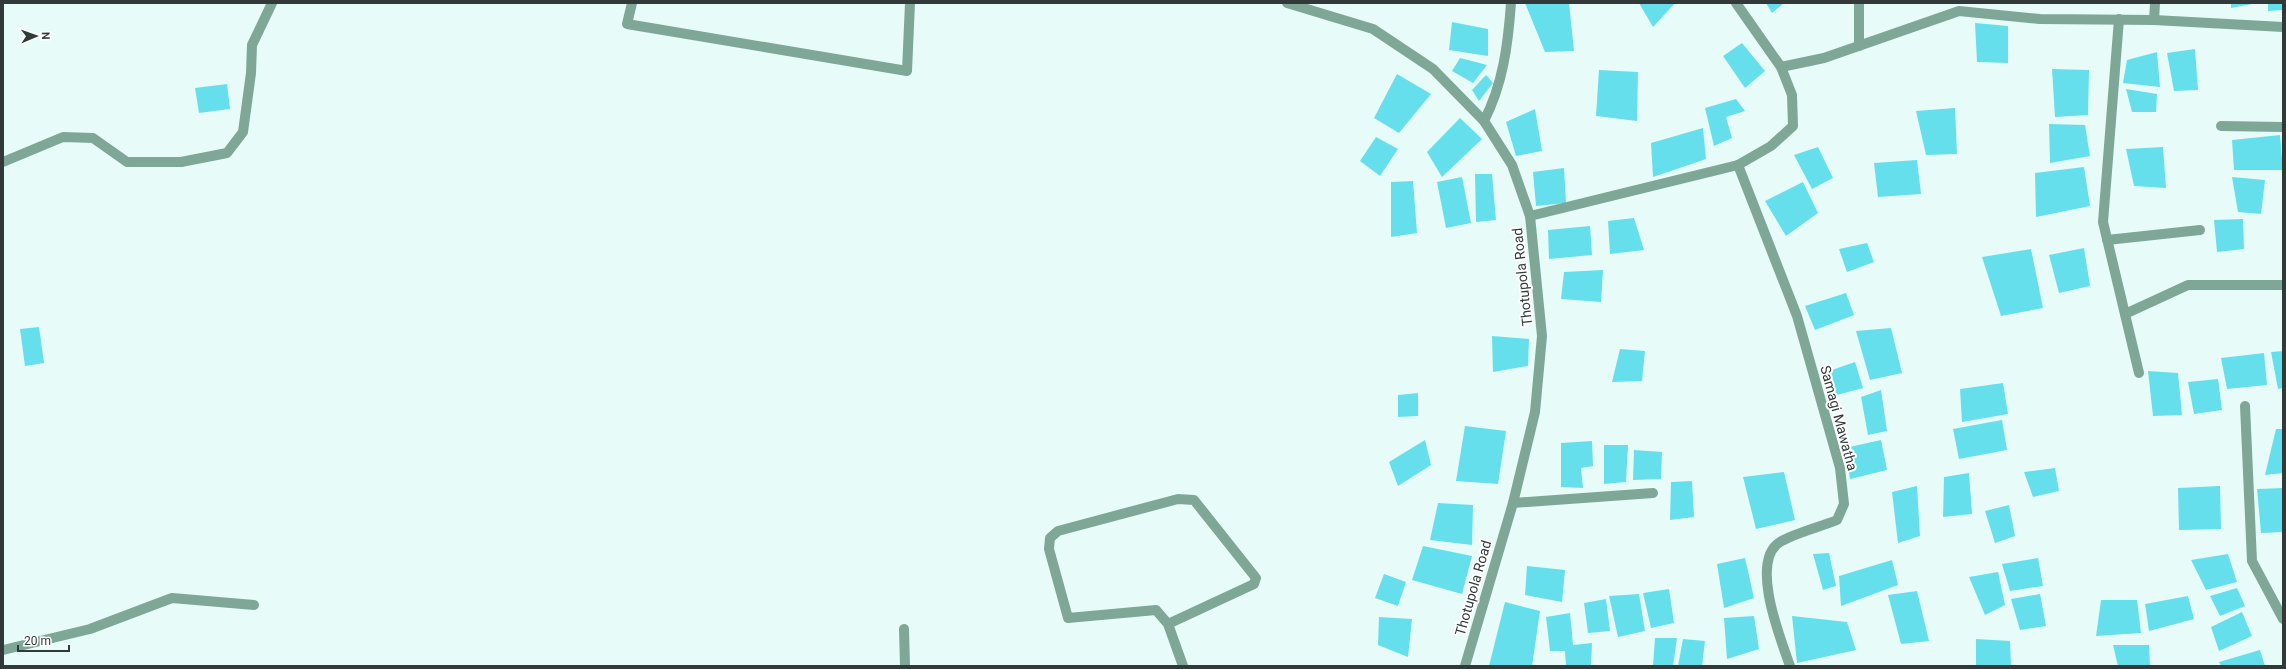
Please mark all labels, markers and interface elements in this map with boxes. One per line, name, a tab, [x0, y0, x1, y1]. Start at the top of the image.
north arrow	[16, 16, 56, 56]
text: N	[39, 32, 52, 40]
street label: Thotupola Road	[1509, 227, 1535, 327]
street label: Samagi Mawatha	[1817, 364, 1861, 472]
street label: Thotupola Road	[1452, 538, 1494, 638]
scale bar	[18, 627, 69, 653]
text: 20 m	[24, 634, 51, 648]

